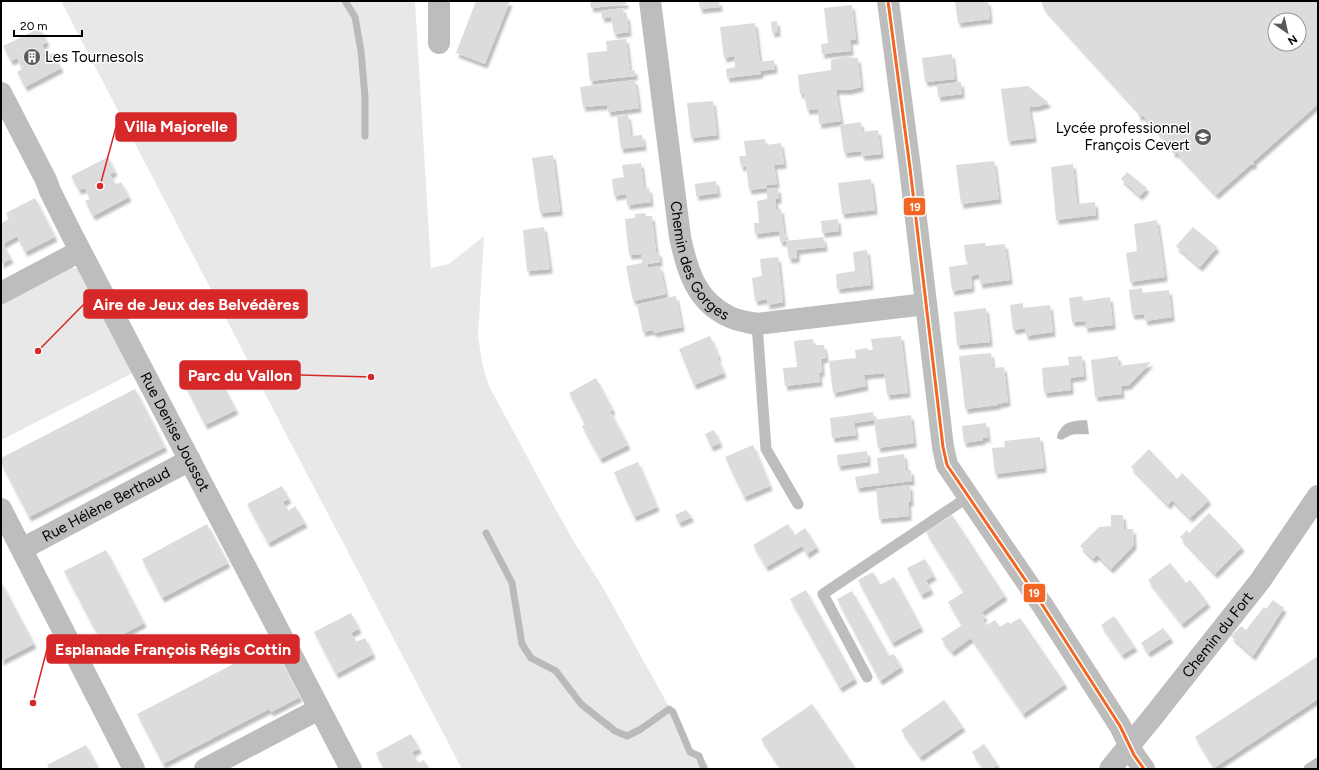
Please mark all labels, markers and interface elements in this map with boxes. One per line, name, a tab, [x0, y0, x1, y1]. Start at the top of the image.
scale bar	[14, 12, 82, 38]
north arrow	[1267, 12, 1307, 52]
text: 20 m	[20, 19, 48, 33]
text: N	[1285, 32, 1299, 48]
building icon: Les Tournesols	[22, 47, 42, 67]
place label: Les Tournesols	[45, 48, 144, 66]
callout: Villa Majorelle	[116, 113, 236, 141]
text: Villa Majorelle	[124, 117, 228, 136]
place label: Lycée professionnel François Cevert	[1056, 119, 1190, 154]
school or university icon: Lycée professionnel François Cevert	[1193, 127, 1213, 147]
line badge: 19	[903, 197, 926, 216]
street label: Chemin des Gorges	[667, 200, 732, 324]
text: 19	[909, 201, 921, 214]
callout: Aire de Jeux des Belvédères	[84, 290, 307, 318]
text: Aire de Jeux des Belvédères	[93, 295, 300, 314]
callout: Parc du Vallon	[180, 361, 300, 389]
text: Parc du Vallon	[188, 366, 292, 385]
street label: Rue Denise Joussot	[136, 369, 214, 495]
street label: Rue Hélène Berthaud	[39, 463, 173, 546]
line badge: 19	[1023, 583, 1046, 603]
text: 19	[1028, 587, 1040, 600]
street label: Chemin du Fort	[1178, 588, 1257, 681]
callout: Esplanade François Régis Cottin	[47, 635, 299, 663]
text: Esplanade François Régis Cottin	[55, 640, 291, 659]

